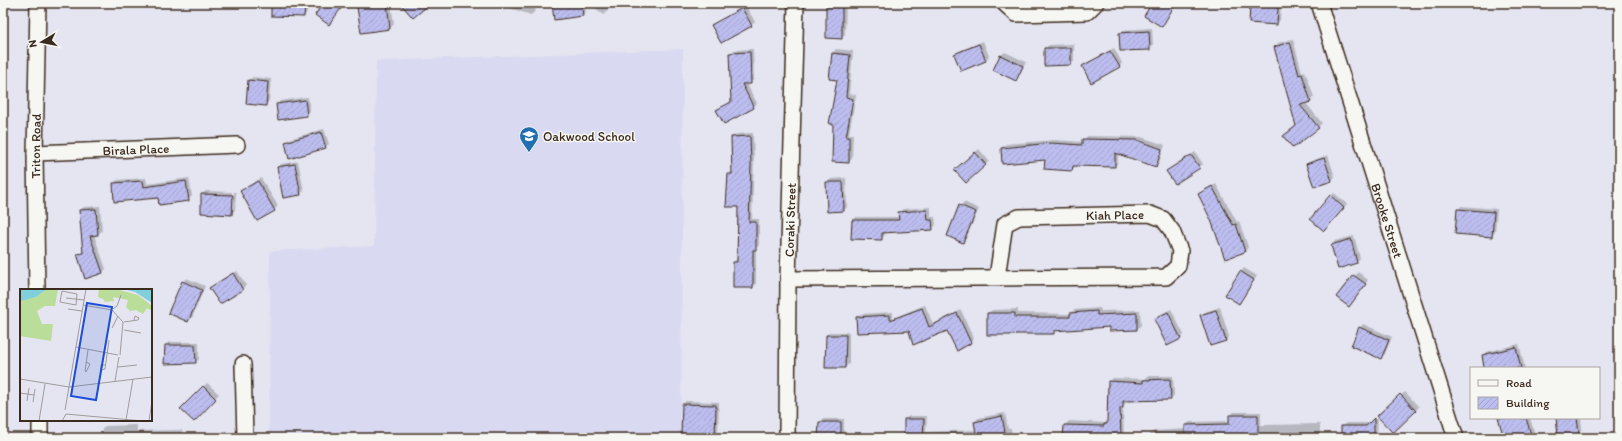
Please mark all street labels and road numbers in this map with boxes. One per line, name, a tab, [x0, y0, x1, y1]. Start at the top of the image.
street label: Triton Road	[27, 113, 43, 179]
street label: Birala Place	[102, 140, 170, 158]
street label: Brooke Street	[1369, 181, 1406, 260]
street label: Coraki Street	[781, 183, 798, 257]
street label: Kiah Place	[1086, 207, 1144, 223]

